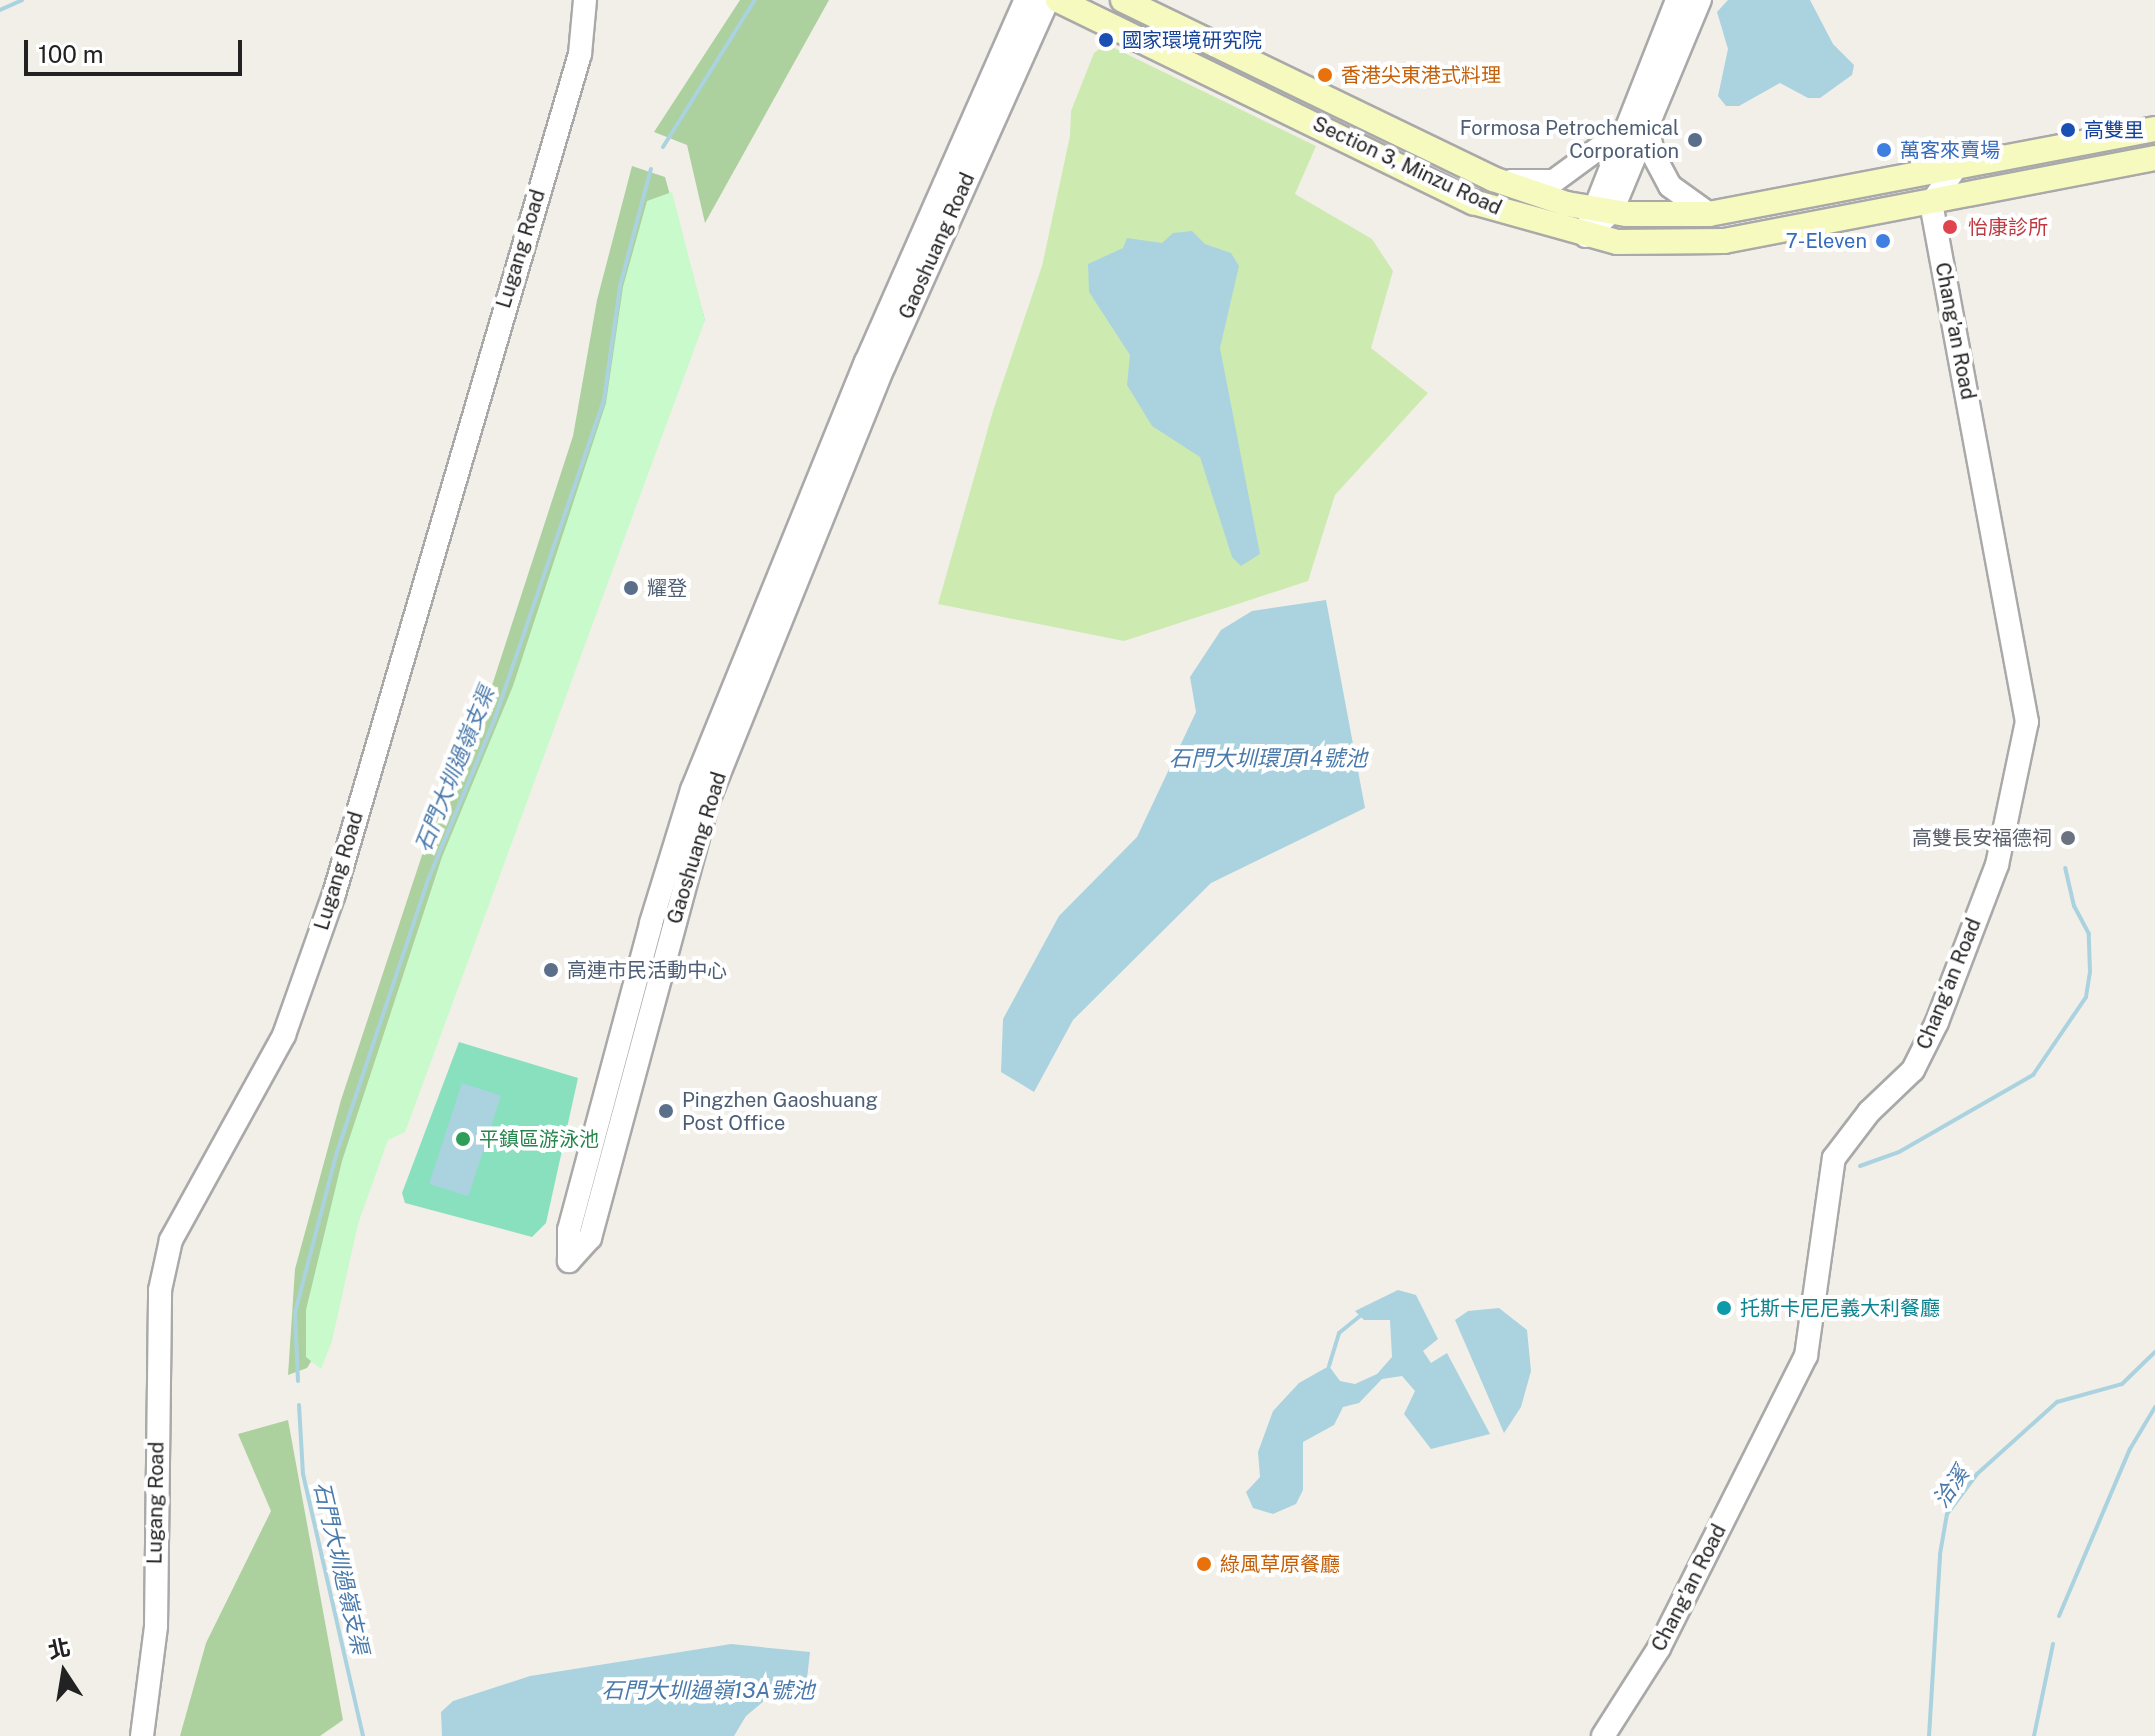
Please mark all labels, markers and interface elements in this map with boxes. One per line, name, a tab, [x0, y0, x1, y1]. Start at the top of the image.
scale bar	[28, 24, 246, 74]
place label: 國家環境研究院	[1122, 28, 1262, 52]
marker: 國家環境研究院	[1097, 31, 1115, 49]
text: 100 m	[38, 40, 104, 68]
place label: 香港尖東港式料理	[1341, 63, 1501, 87]
marker: 香港尖東港式料理	[1316, 66, 1334, 84]
street label: Section 3, Minzu Road	[1309, 112, 1505, 220]
place label: Formosa Petrochemical Corporation	[1460, 116, 1679, 163]
place label: 高雙里	[2084, 118, 2144, 142]
marker: 高雙里	[2059, 121, 2077, 139]
marker: Formosa Petrochemical Corporation	[1686, 131, 1704, 149]
place label: 萬客來賣場	[1900, 138, 2000, 162]
marker: 萬客來賣場	[1875, 141, 1893, 159]
street label: Gaoshuang Road	[894, 169, 980, 323]
street label: Lugang Road	[492, 187, 550, 311]
place label: 怡康診所	[1968, 215, 2048, 239]
marker: 怡康診所	[1939, 216, 1961, 238]
place label: 7-Eleven	[1786, 229, 1867, 253]
marker: 7-Eleven	[1874, 232, 1892, 250]
street label: Chang'an Road	[1930, 260, 1980, 402]
place label: 耀登	[647, 576, 687, 600]
marker: 耀登	[622, 579, 640, 597]
water label: 石門大圳過嶺支渠	[410, 682, 500, 856]
water label: 石門大圳環頂14號池	[1169, 746, 1367, 772]
street label: Gaoshuang Road	[663, 769, 731, 927]
street label: Lugang Road	[310, 809, 368, 933]
place label: 高雙長安福德祠	[1912, 826, 2052, 850]
marker: 高雙長安福德祠	[2059, 829, 2077, 847]
street label: Chang'an Road	[1912, 915, 1986, 1053]
place label: 高連市民活動中心	[567, 958, 727, 982]
marker: 高連市民活動中心	[542, 961, 560, 979]
place label: Pingzhen Gaoshuang Post Office	[682, 1088, 878, 1135]
marker: Pingzhen Gaoshuang Post Office	[657, 1102, 675, 1120]
place label: 平鎮區游泳池	[479, 1127, 599, 1151]
marker: 平鎮區游泳池	[454, 1130, 472, 1148]
place label: 托斯卡尼尼義大利餐廳	[1740, 1296, 1940, 1320]
marker: 托斯卡尼尼義大利餐廳	[1715, 1299, 1733, 1317]
street label: Lugang Road	[143, 1442, 169, 1564]
water label: 洽溪	[1928, 1461, 1974, 1513]
water label: 石門大圳過嶺支渠	[308, 1479, 374, 1657]
street label: Chang'an Road	[1647, 1521, 1731, 1655]
place label: 綠風草原餐廳	[1220, 1552, 1340, 1576]
marker: 綠風草原餐廳	[1195, 1555, 1213, 1573]
north arrow	[24, 1632, 104, 1712]
text: 北	[46, 1634, 72, 1664]
water label: 石門大圳過嶺13A號池	[601, 1678, 815, 1704]

